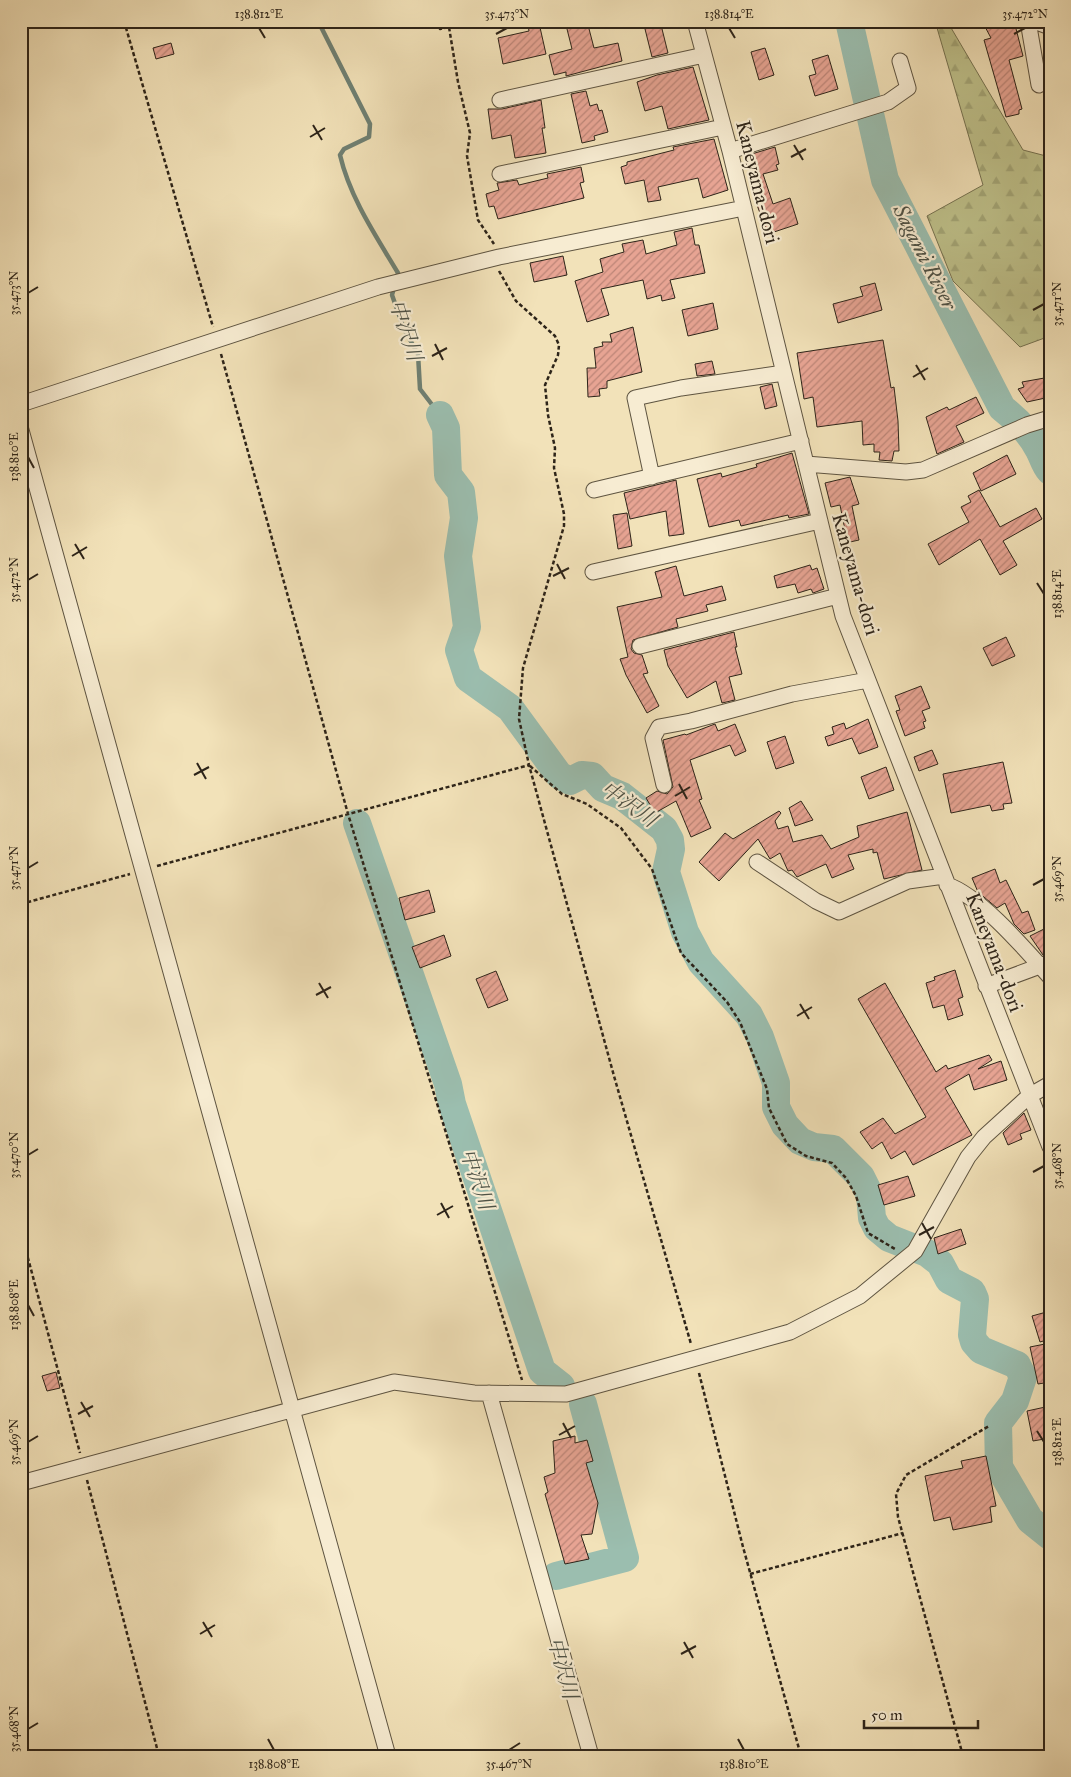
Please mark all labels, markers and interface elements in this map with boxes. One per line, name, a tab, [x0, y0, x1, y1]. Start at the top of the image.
text: 138.812°E	[235, 7, 284, 21]
text: 35.473°N	[485, 7, 529, 21]
text: 138.814°E	[704, 7, 754, 21]
text: 35.472°N	[1002, 7, 1048, 21]
street label: Kaneyama-dori	[731, 118, 785, 247]
water label: Sagami River	[887, 199, 963, 315]
text: 35.473°N	[7, 271, 21, 315]
text: 35.471°N	[1050, 282, 1064, 326]
water label: 中沢川	[384, 296, 429, 366]
text: 138.810°E	[7, 432, 21, 482]
street label: Kaneyama-dori	[827, 510, 885, 638]
text: 35.472°N	[7, 557, 21, 603]
text: 138.814°E	[1050, 569, 1064, 619]
water label: 中沢川	[596, 775, 664, 834]
text: 35.471°N	[7, 846, 21, 890]
text: 35.469°N	[1050, 856, 1064, 902]
street label: Kaneyama-dori	[961, 889, 1029, 1016]
text: 35.470°N	[7, 1132, 21, 1178]
text: 35.468°N	[1050, 1143, 1064, 1189]
water label: 中沢川	[454, 1145, 500, 1215]
text: 138.808°E	[7, 1279, 21, 1331]
text: 138.812°E	[1050, 1417, 1064, 1466]
text: 35.469°N	[7, 1419, 21, 1465]
water label: 中沢川	[542, 1634, 584, 1704]
scale bar	[864, 1697, 977, 1729]
text: 35.468°N	[7, 1706, 21, 1752]
text: 50 m	[871, 1706, 903, 1724]
text: 138.808°E	[248, 1757, 300, 1771]
text: 35.467°N	[486, 1757, 532, 1771]
text: 138.810°E	[719, 1757, 769, 1771]

